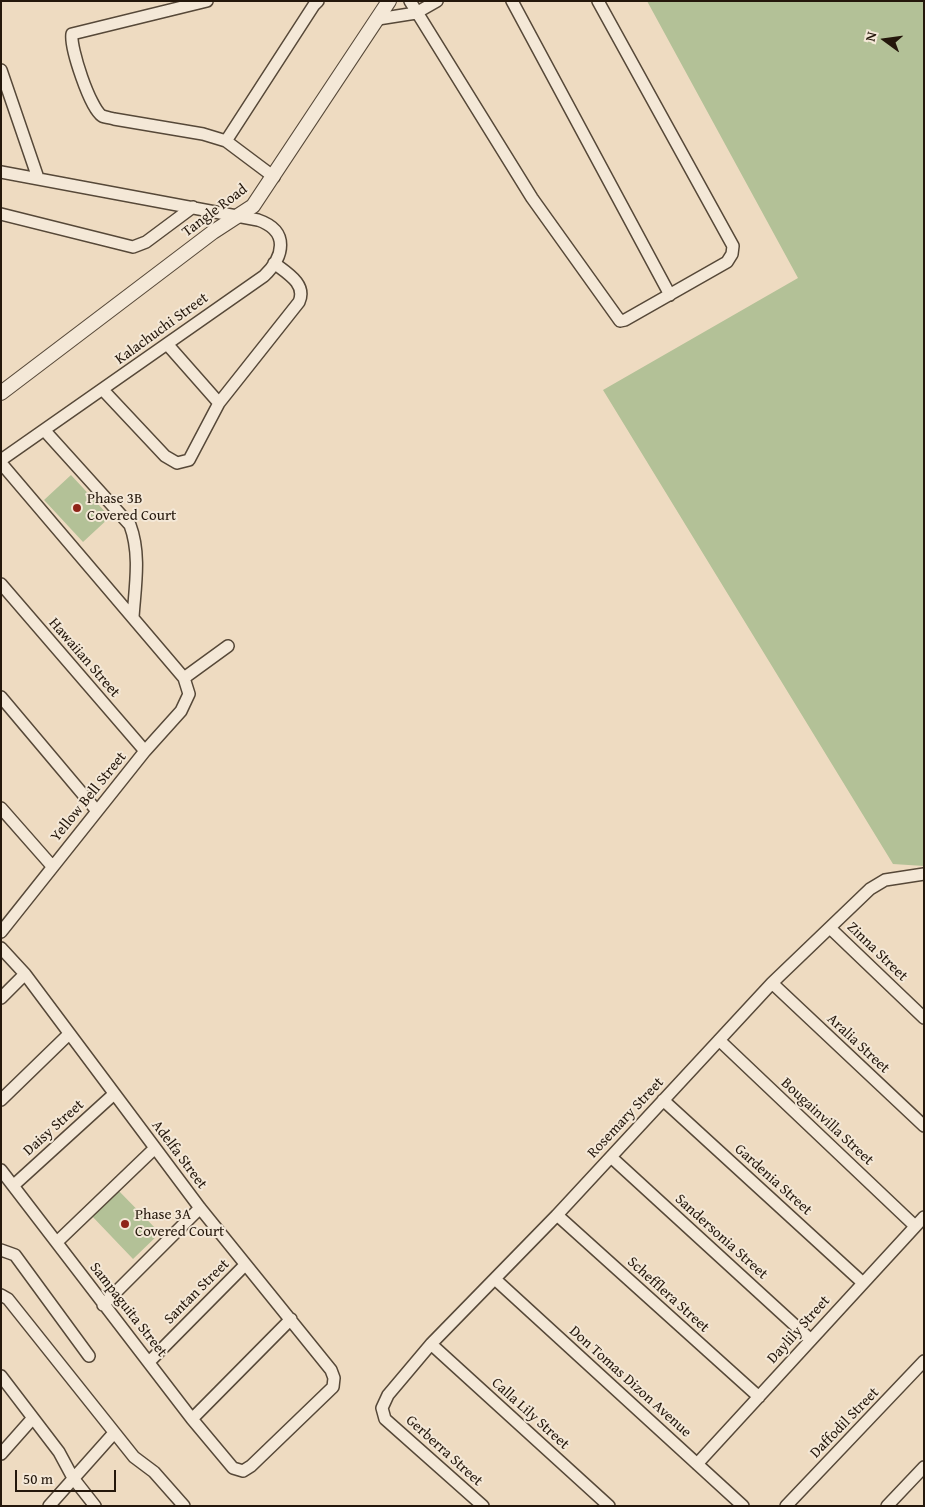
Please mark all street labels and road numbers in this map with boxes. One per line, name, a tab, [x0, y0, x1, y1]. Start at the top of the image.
street label: Tangle Road	[179, 181, 251, 241]
street label: Kalachuchi Street	[112, 289, 212, 369]
street label: Hawaiian Street	[45, 615, 123, 701]
street label: Yellow Bell Street	[47, 749, 131, 845]
street label: Zinna Street	[843, 919, 911, 985]
street label: Aralia Street	[823, 1010, 893, 1078]
street label: Rosemary Street	[584, 1074, 668, 1162]
street label: Bougainvilla Street	[777, 1075, 877, 1169]
street label: Daisy Street	[20, 1096, 88, 1160]
street label: Adelfa Street	[147, 1117, 211, 1193]
street label: Gardenia Street	[731, 1141, 815, 1219]
street label: Sandersonia Street	[671, 1191, 771, 1283]
street label: Schefflera Street	[623, 1253, 713, 1337]
street label: Santan Street	[161, 1256, 233, 1328]
street label: Sampaguita Street	[85, 1259, 171, 1361]
street label: Daylily Street	[764, 1292, 834, 1368]
street label: Don Tomas Dizon Avenue	[565, 1322, 695, 1442]
street label: Calla Lily Street	[487, 1374, 573, 1454]
street label: Daffodil Street	[807, 1384, 883, 1462]
street label: Gerberra Street	[402, 1412, 486, 1490]

